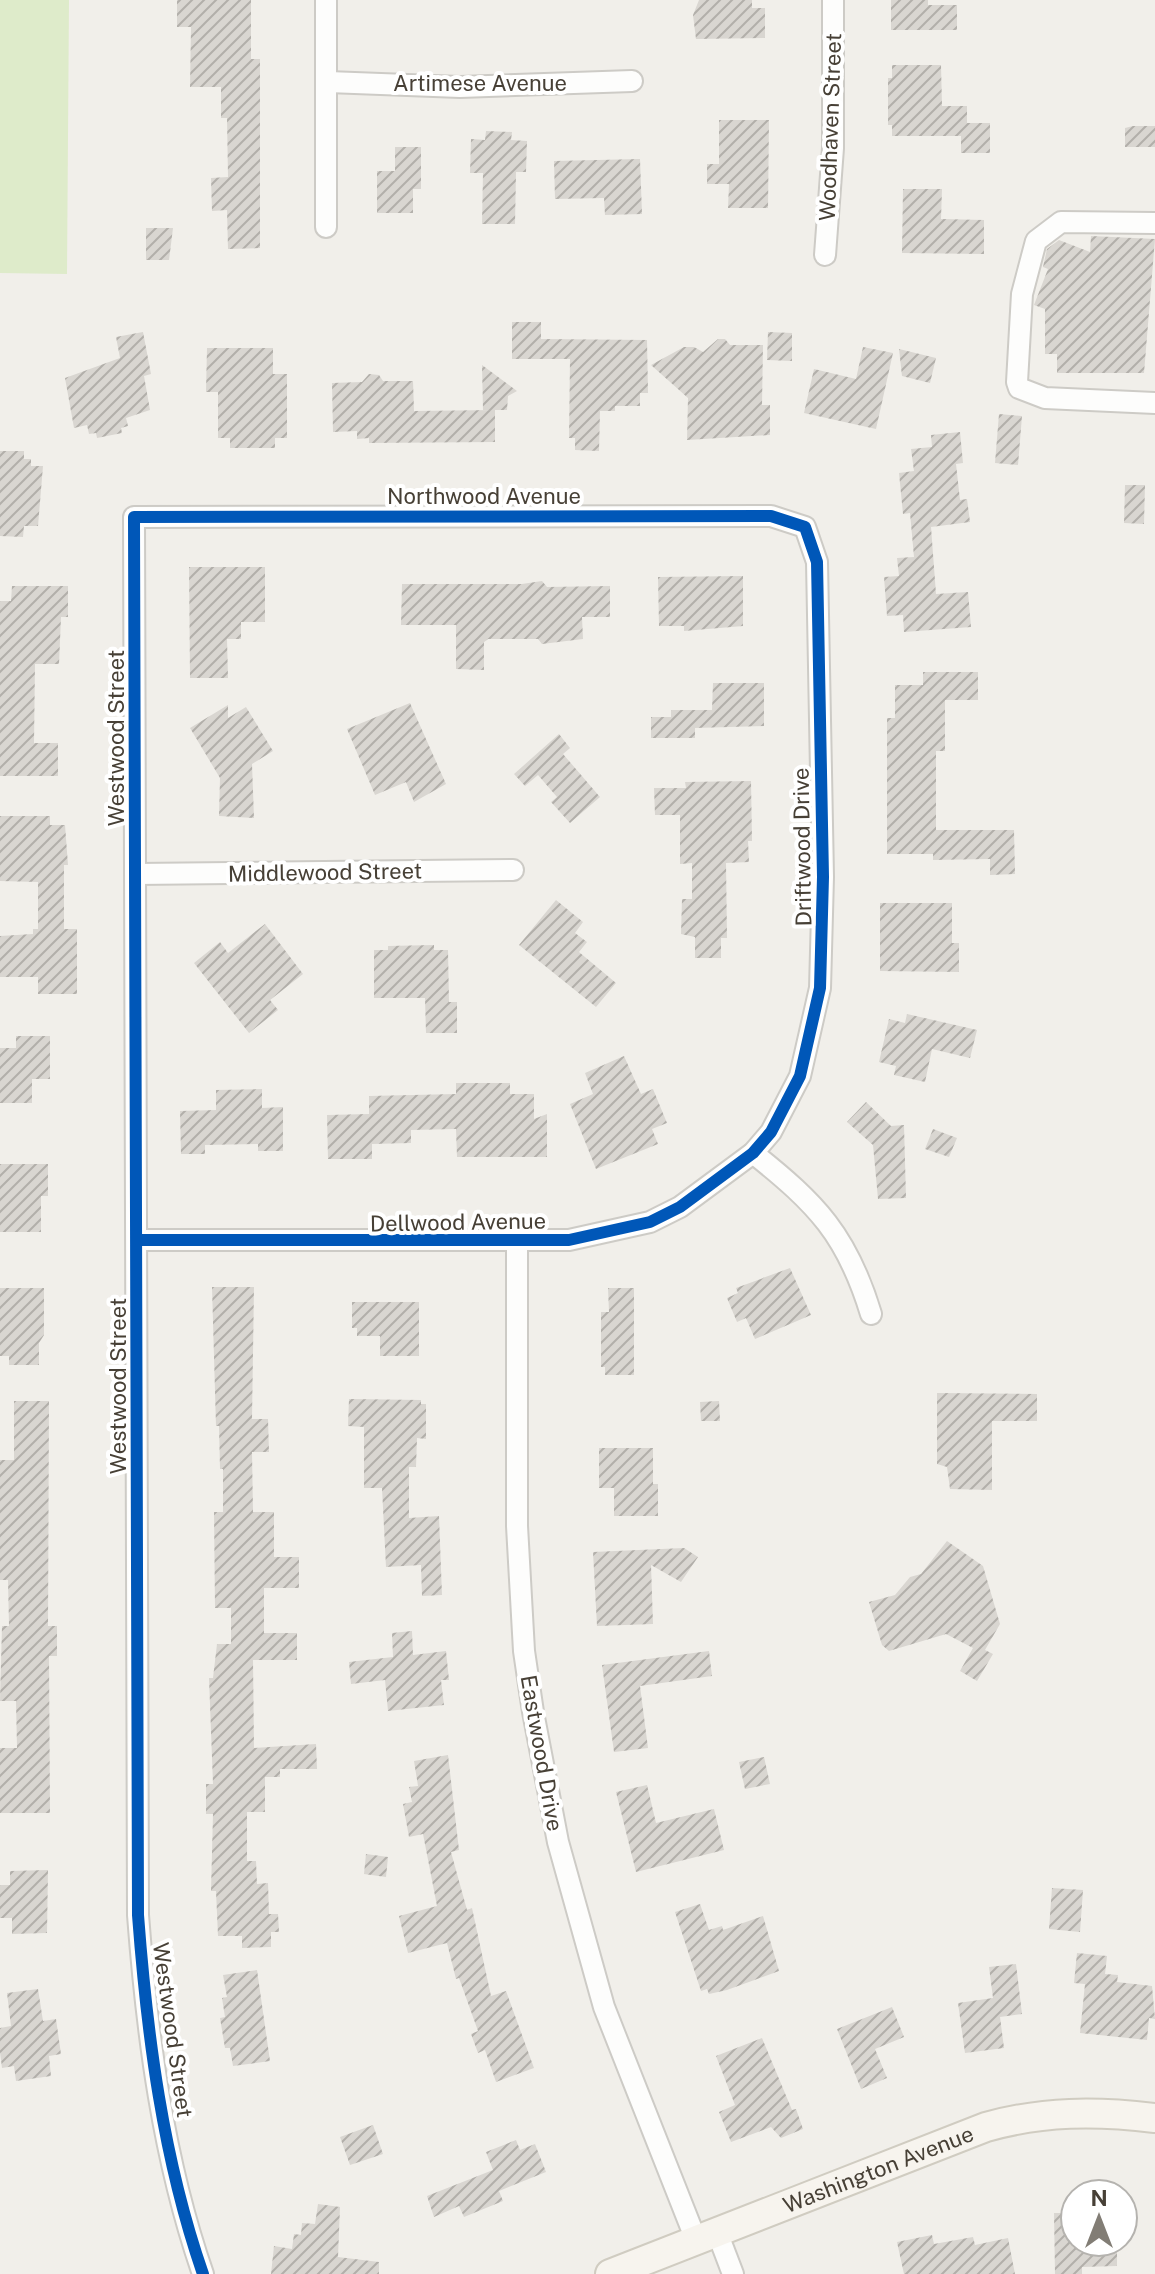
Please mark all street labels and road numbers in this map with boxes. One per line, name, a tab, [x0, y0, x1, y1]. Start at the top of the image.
street label: Woodhaven Street	[814, 32, 846, 222]
street label: Artimese Avenue	[393, 70, 567, 96]
street label: Northwood Avenue	[387, 483, 581, 509]
street label: Westwood Street	[103, 650, 129, 826]
street label: Driftwood Drive	[788, 767, 816, 927]
street label: Middlewood Street	[228, 857, 422, 887]
street label: Dellwood Avenue	[370, 1207, 546, 1237]
street label: Westwood Street	[105, 1298, 131, 1474]
street label: Eastwood Drive	[515, 1673, 569, 1833]
street label: Westwood Street	[148, 1941, 198, 2119]
street label: Washington Avenue	[779, 2120, 977, 2218]

